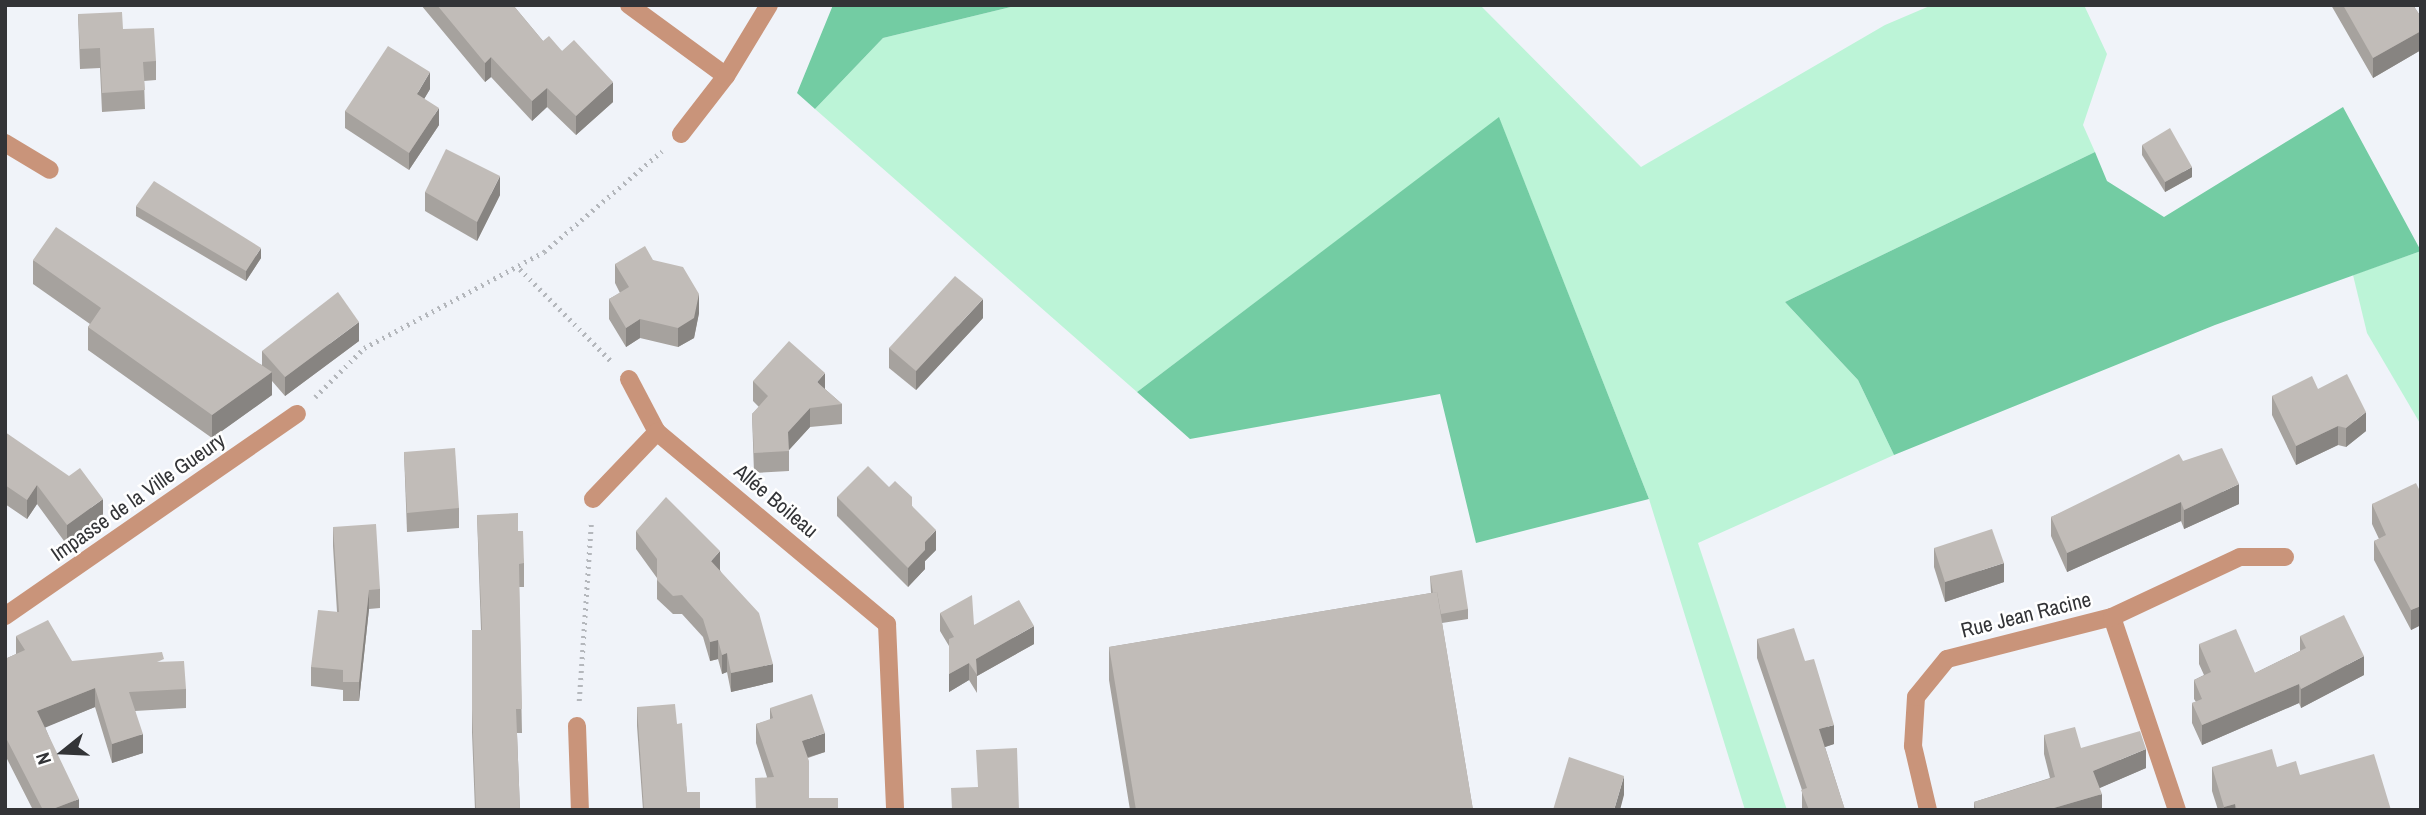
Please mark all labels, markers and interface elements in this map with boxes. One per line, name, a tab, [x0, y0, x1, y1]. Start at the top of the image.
street label: Impasse de la Ville Gueury	[46, 427, 230, 567]
street label: Allée Boileau	[729, 459, 823, 543]
street label: Rue Jean Racine	[1958, 587, 2094, 643]
north arrow	[28, 717, 98, 787]
text: N	[29, 749, 57, 768]

